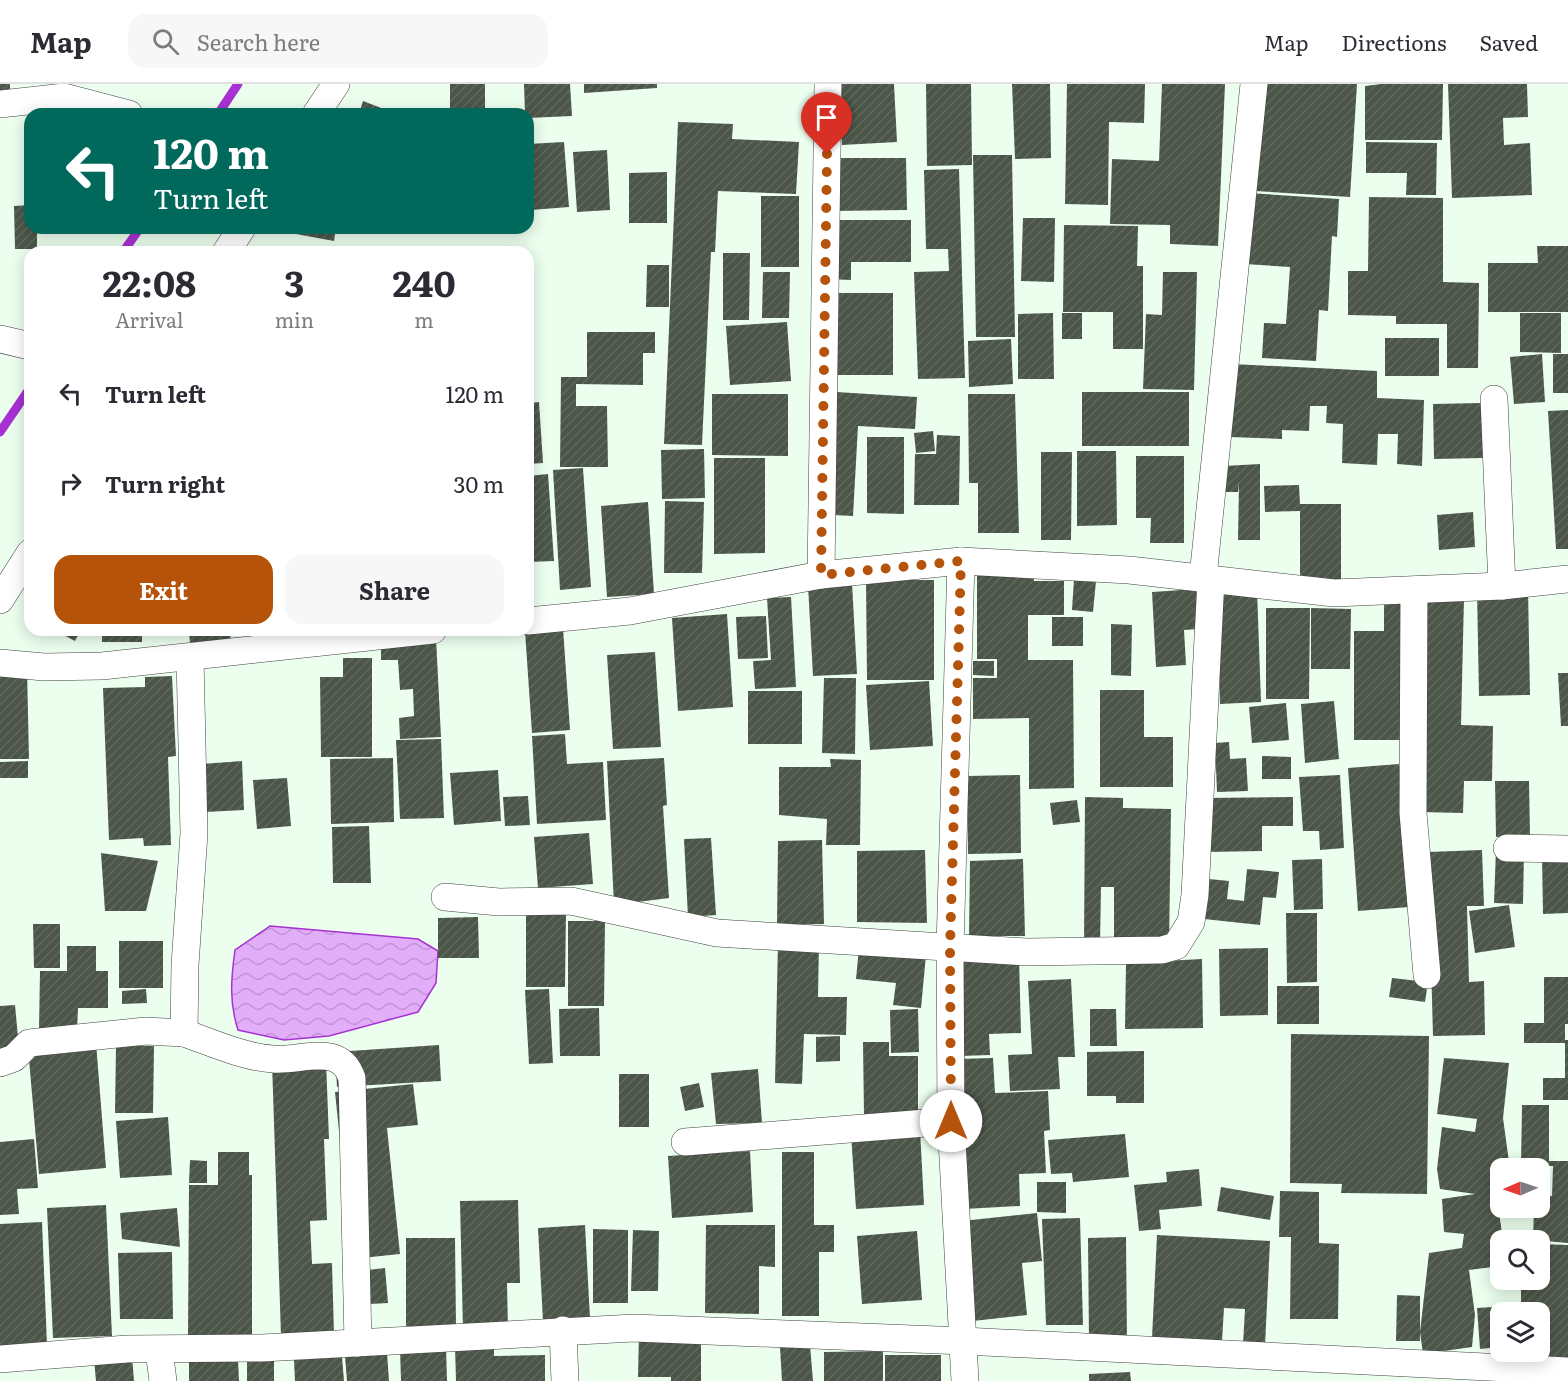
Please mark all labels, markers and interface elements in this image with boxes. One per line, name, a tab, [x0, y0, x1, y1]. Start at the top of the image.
search box	[128, 14, 548, 68]
text: Map	[30, 20, 92, 62]
icon: search	[149, 25, 182, 58]
text: Search here	[197, 25, 320, 58]
text: Map	[1264, 26, 1309, 57]
text: Directions	[1342, 26, 1447, 57]
text: Saved	[1480, 26, 1538, 57]
pin	[801, 92, 852, 154]
icon: arrive	[810, 101, 843, 134]
text: 120 m	[153, 120, 269, 182]
icon: left	[54, 132, 132, 210]
text: Turn left	[153, 177, 268, 217]
text: 22:08	[102, 255, 196, 308]
text: 3	[284, 255, 304, 308]
text: 240	[392, 255, 456, 308]
text: Arrival	[115, 304, 183, 334]
text: min	[275, 304, 314, 334]
text: m	[414, 304, 434, 334]
icon: left	[54, 377, 87, 410]
text: Turn left	[105, 377, 206, 410]
text: 120 m	[445, 377, 504, 410]
icon: right	[54, 467, 87, 500]
text: Turn right	[105, 467, 225, 500]
text: 30 m	[454, 467, 504, 500]
button: Exit	[54, 555, 273, 624]
button: Share	[285, 555, 504, 624]
position arrow	[919, 1089, 983, 1153]
north arrow	[1490, 1158, 1550, 1218]
map controls	[1490, 1158, 1550, 1362]
button: search	[1490, 1230, 1550, 1290]
button: layers	[1490, 1302, 1550, 1362]

